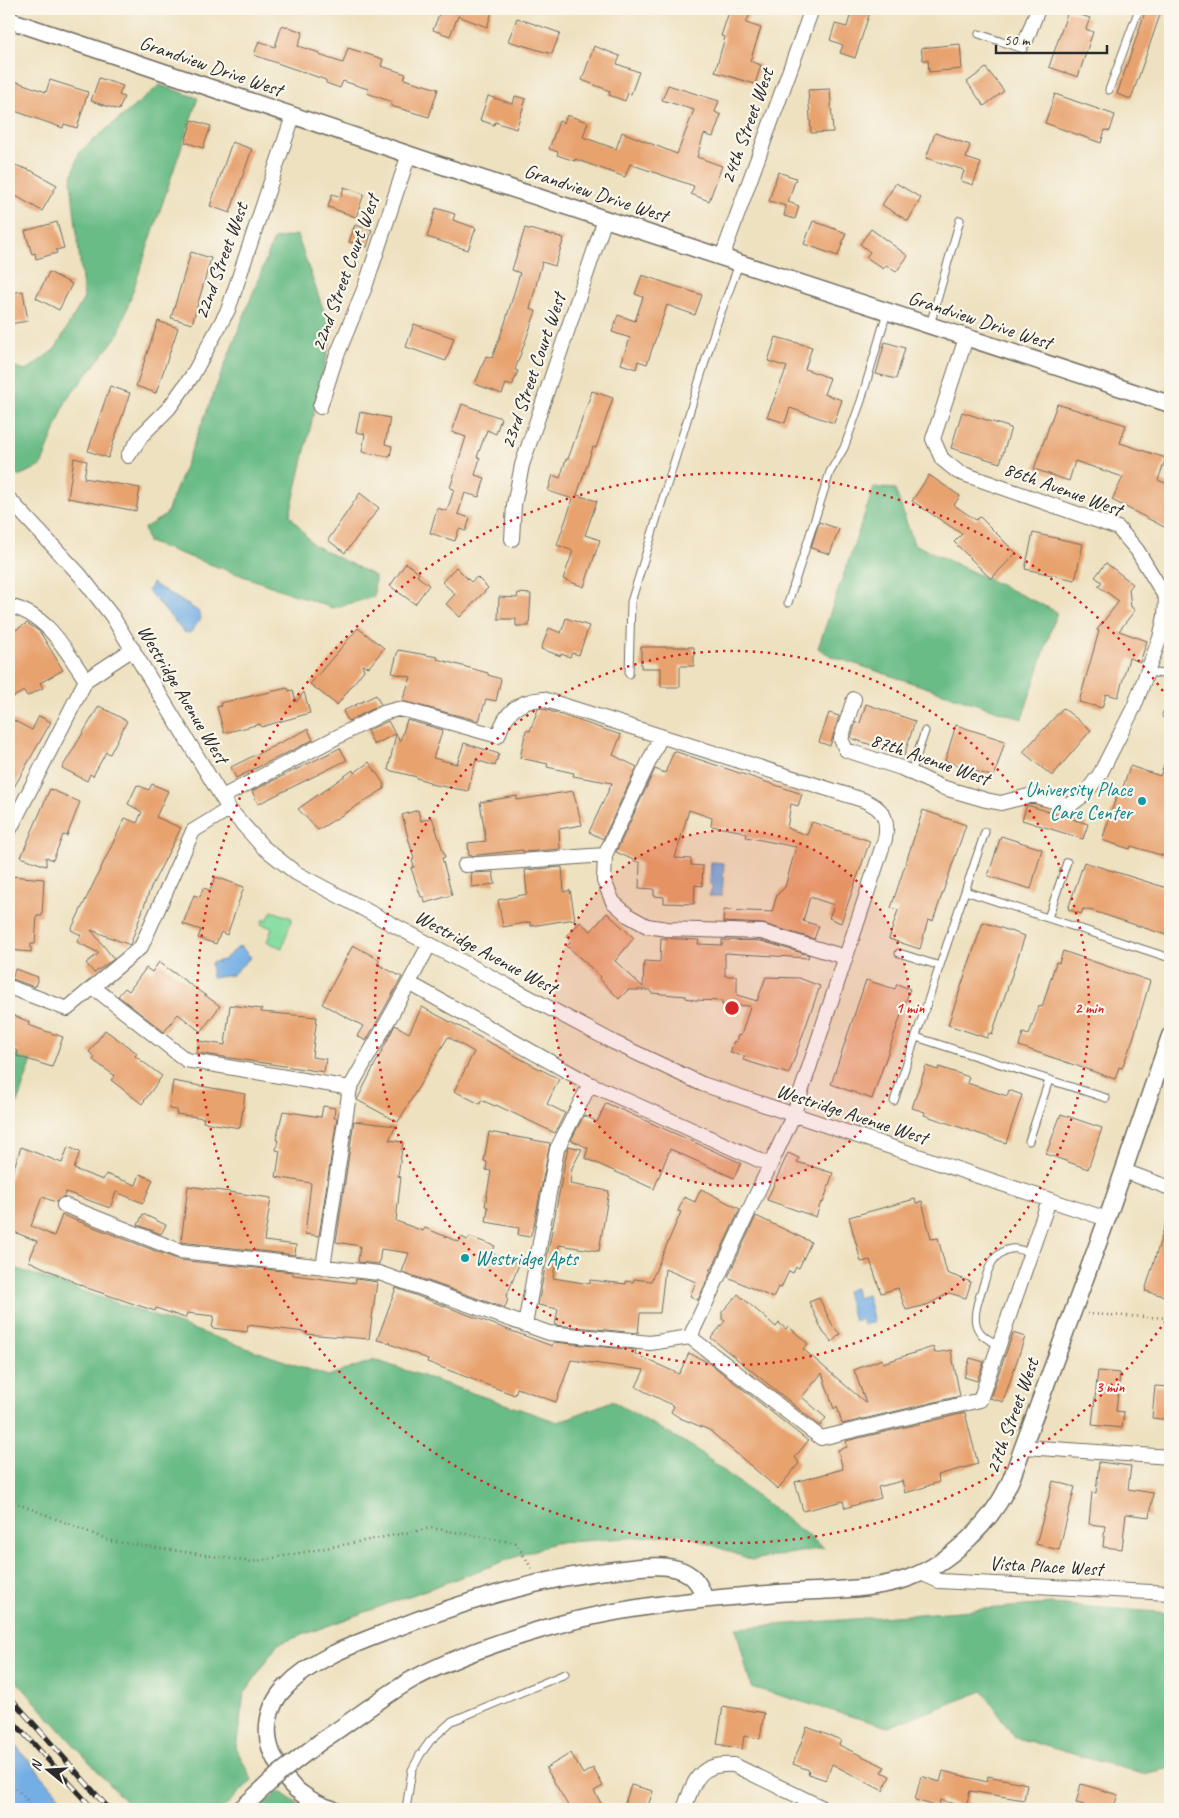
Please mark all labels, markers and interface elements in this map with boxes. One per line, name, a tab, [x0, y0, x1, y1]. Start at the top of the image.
scale bar	[996, 22, 1108, 54]
street label: Grandview Drive West	[136, 30, 289, 103]
text: 50 m	[1004, 31, 1031, 50]
street label: 24th Street West	[715, 63, 780, 187]
street label: Grandview Drive West	[521, 158, 674, 229]
street label: 22nd Street Court West	[305, 188, 386, 355]
street label: 22nd Street West	[188, 197, 254, 323]
street label: Grandview Drive West	[905, 285, 1058, 356]
street label: 23rd Street Court West	[495, 287, 572, 452]
street label: 86th Avenue West	[1000, 456, 1129, 523]
street label: Westridge Avenue West	[132, 620, 236, 771]
street label: 87th Avenue West	[867, 727, 996, 792]
place label: University Place Care Center	[1025, 777, 1134, 825]
marker: University Place Care Center	[1136, 795, 1148, 807]
street label: Westridge Avenue West	[411, 904, 564, 1002]
centre of rings	[723, 999, 741, 1017]
text: 1 min	[896, 999, 925, 1018]
text: 2 min	[1075, 999, 1104, 1018]
street label: Westridge Avenue West	[773, 1078, 934, 1151]
place label: Westridge Apts	[475, 1246, 580, 1271]
marker: Westridge Apts	[459, 1252, 471, 1264]
street label: 27th Street West	[980, 1353, 1045, 1477]
text: 3 min	[1096, 1378, 1125, 1397]
street label: Vista Place West	[989, 1551, 1107, 1582]
north arrow	[22, 1746, 72, 1796]
text: N	[27, 1757, 46, 1773]

